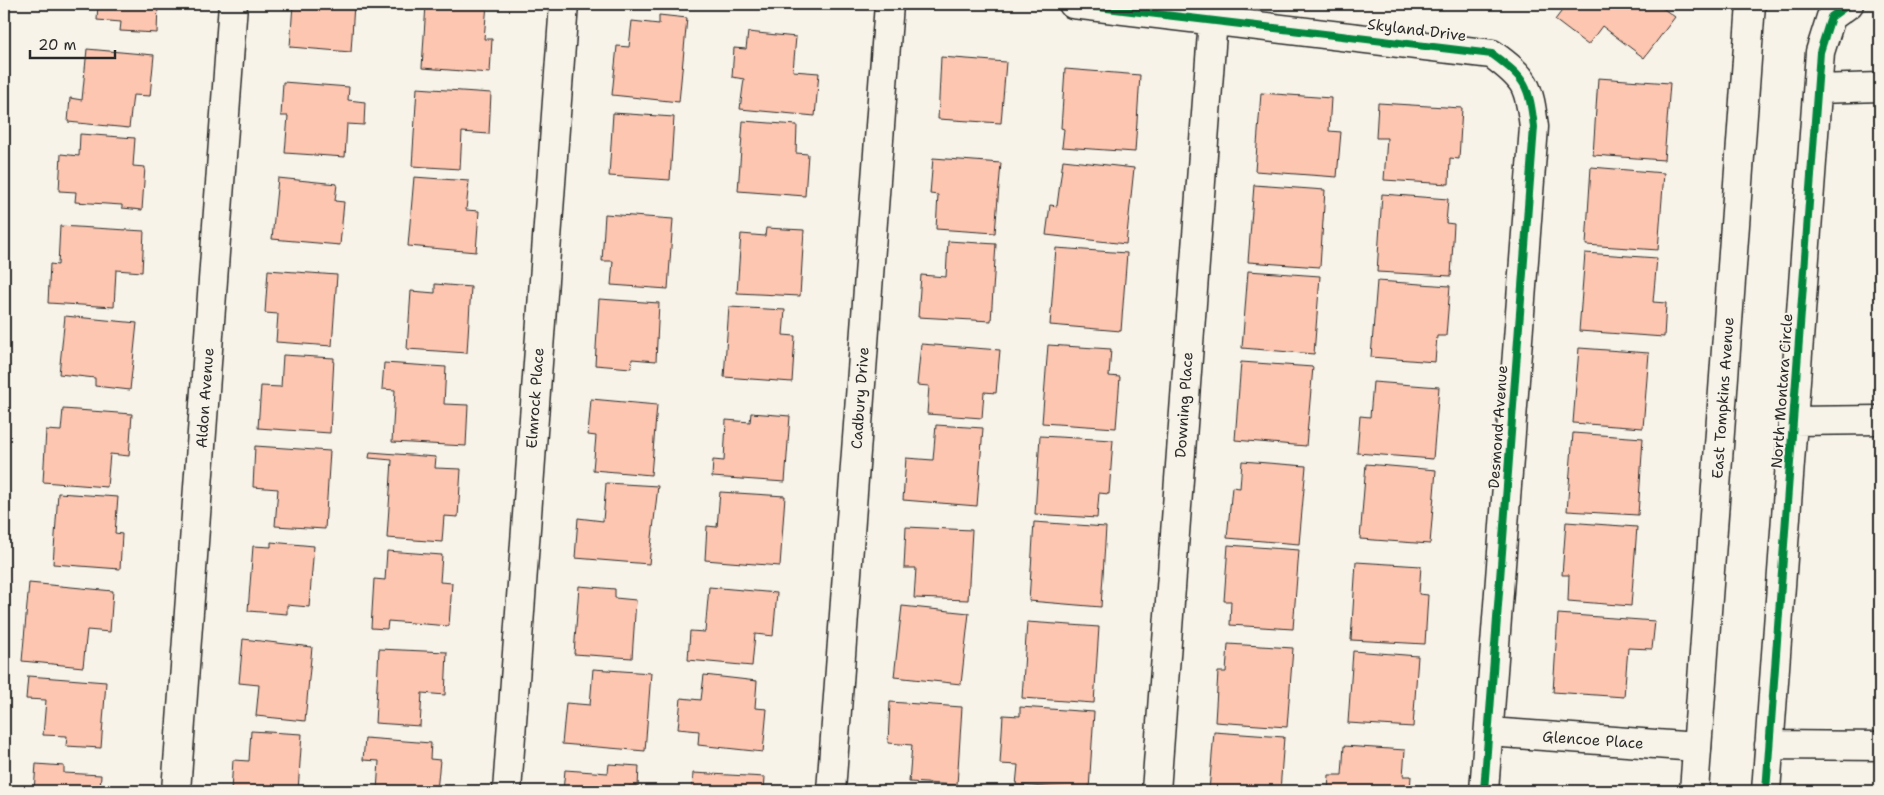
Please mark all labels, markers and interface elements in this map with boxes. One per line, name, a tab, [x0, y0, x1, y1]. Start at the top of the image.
street label: Skyland Drive	[1366, 14, 1468, 46]
scale bar	[30, 28, 115, 60]
text: 20 m	[38, 35, 77, 55]
street label: North Montara Circle	[1767, 313, 1797, 469]
street label: East Tompkins Avenue	[1707, 317, 1739, 479]
street label: Cadbury Drive	[846, 346, 874, 450]
street label: Aldon Avenue	[192, 347, 218, 449]
street label: Elmrock Place	[522, 347, 548, 449]
street label: Downing Place	[1170, 351, 1198, 459]
street label: Desmond Avenue	[1484, 365, 1512, 489]
street label: Glencoe Place	[1542, 726, 1644, 754]

